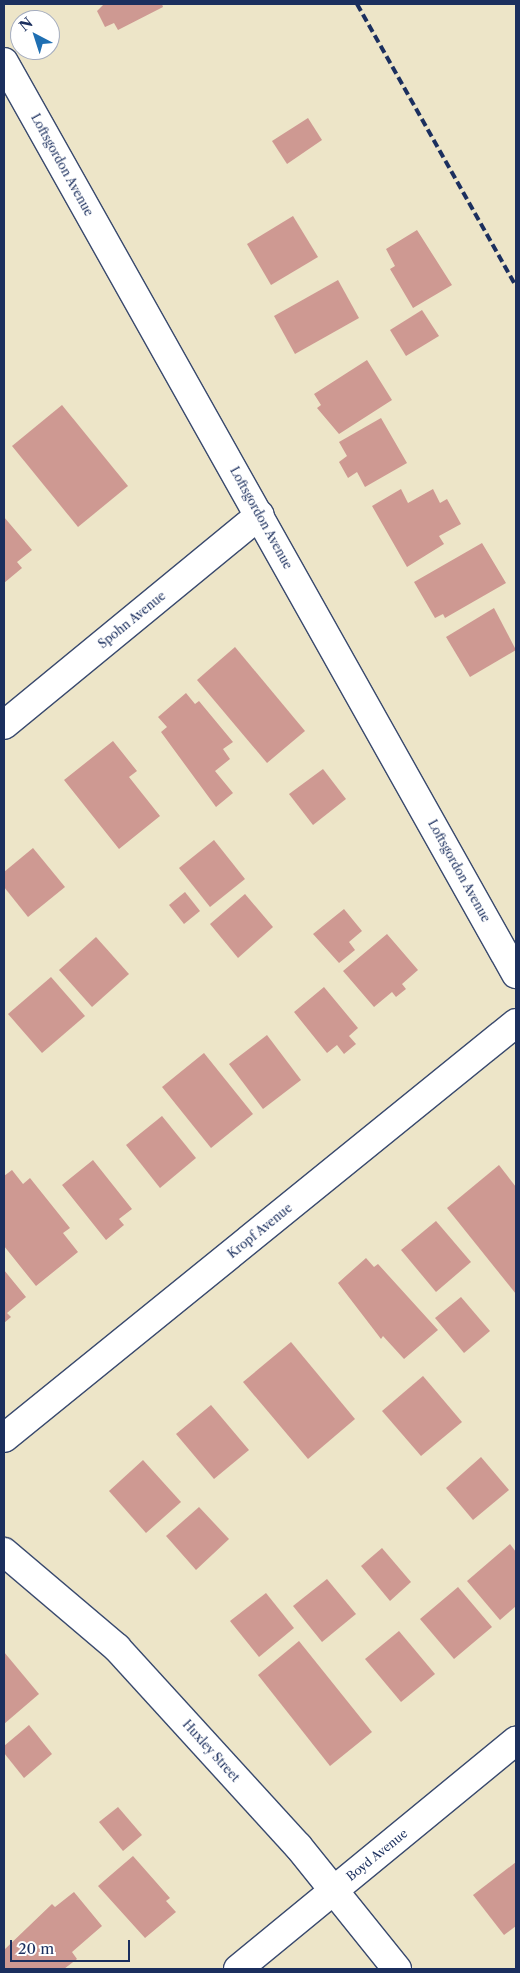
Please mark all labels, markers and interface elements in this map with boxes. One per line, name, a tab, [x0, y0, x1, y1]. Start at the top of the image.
north arrow	[10, 10, 60, 60]
text: N	[16, 13, 36, 35]
street label: Loftsgordon Avenue	[28, 111, 96, 219]
street label: Loftsgordon Avenue	[227, 464, 295, 572]
street label: Spohn Avenue	[95, 588, 169, 652]
street label: Loftsgordon Avenue	[425, 817, 493, 925]
street label: Kropf Avenue	[225, 1201, 295, 1261]
street label: Huxley Street	[179, 1717, 243, 1785]
street label: Boyd Avenue	[343, 1826, 411, 1884]
scale bar	[12, 1930, 132, 1962]
text: 20 m	[18, 1939, 54, 1958]

